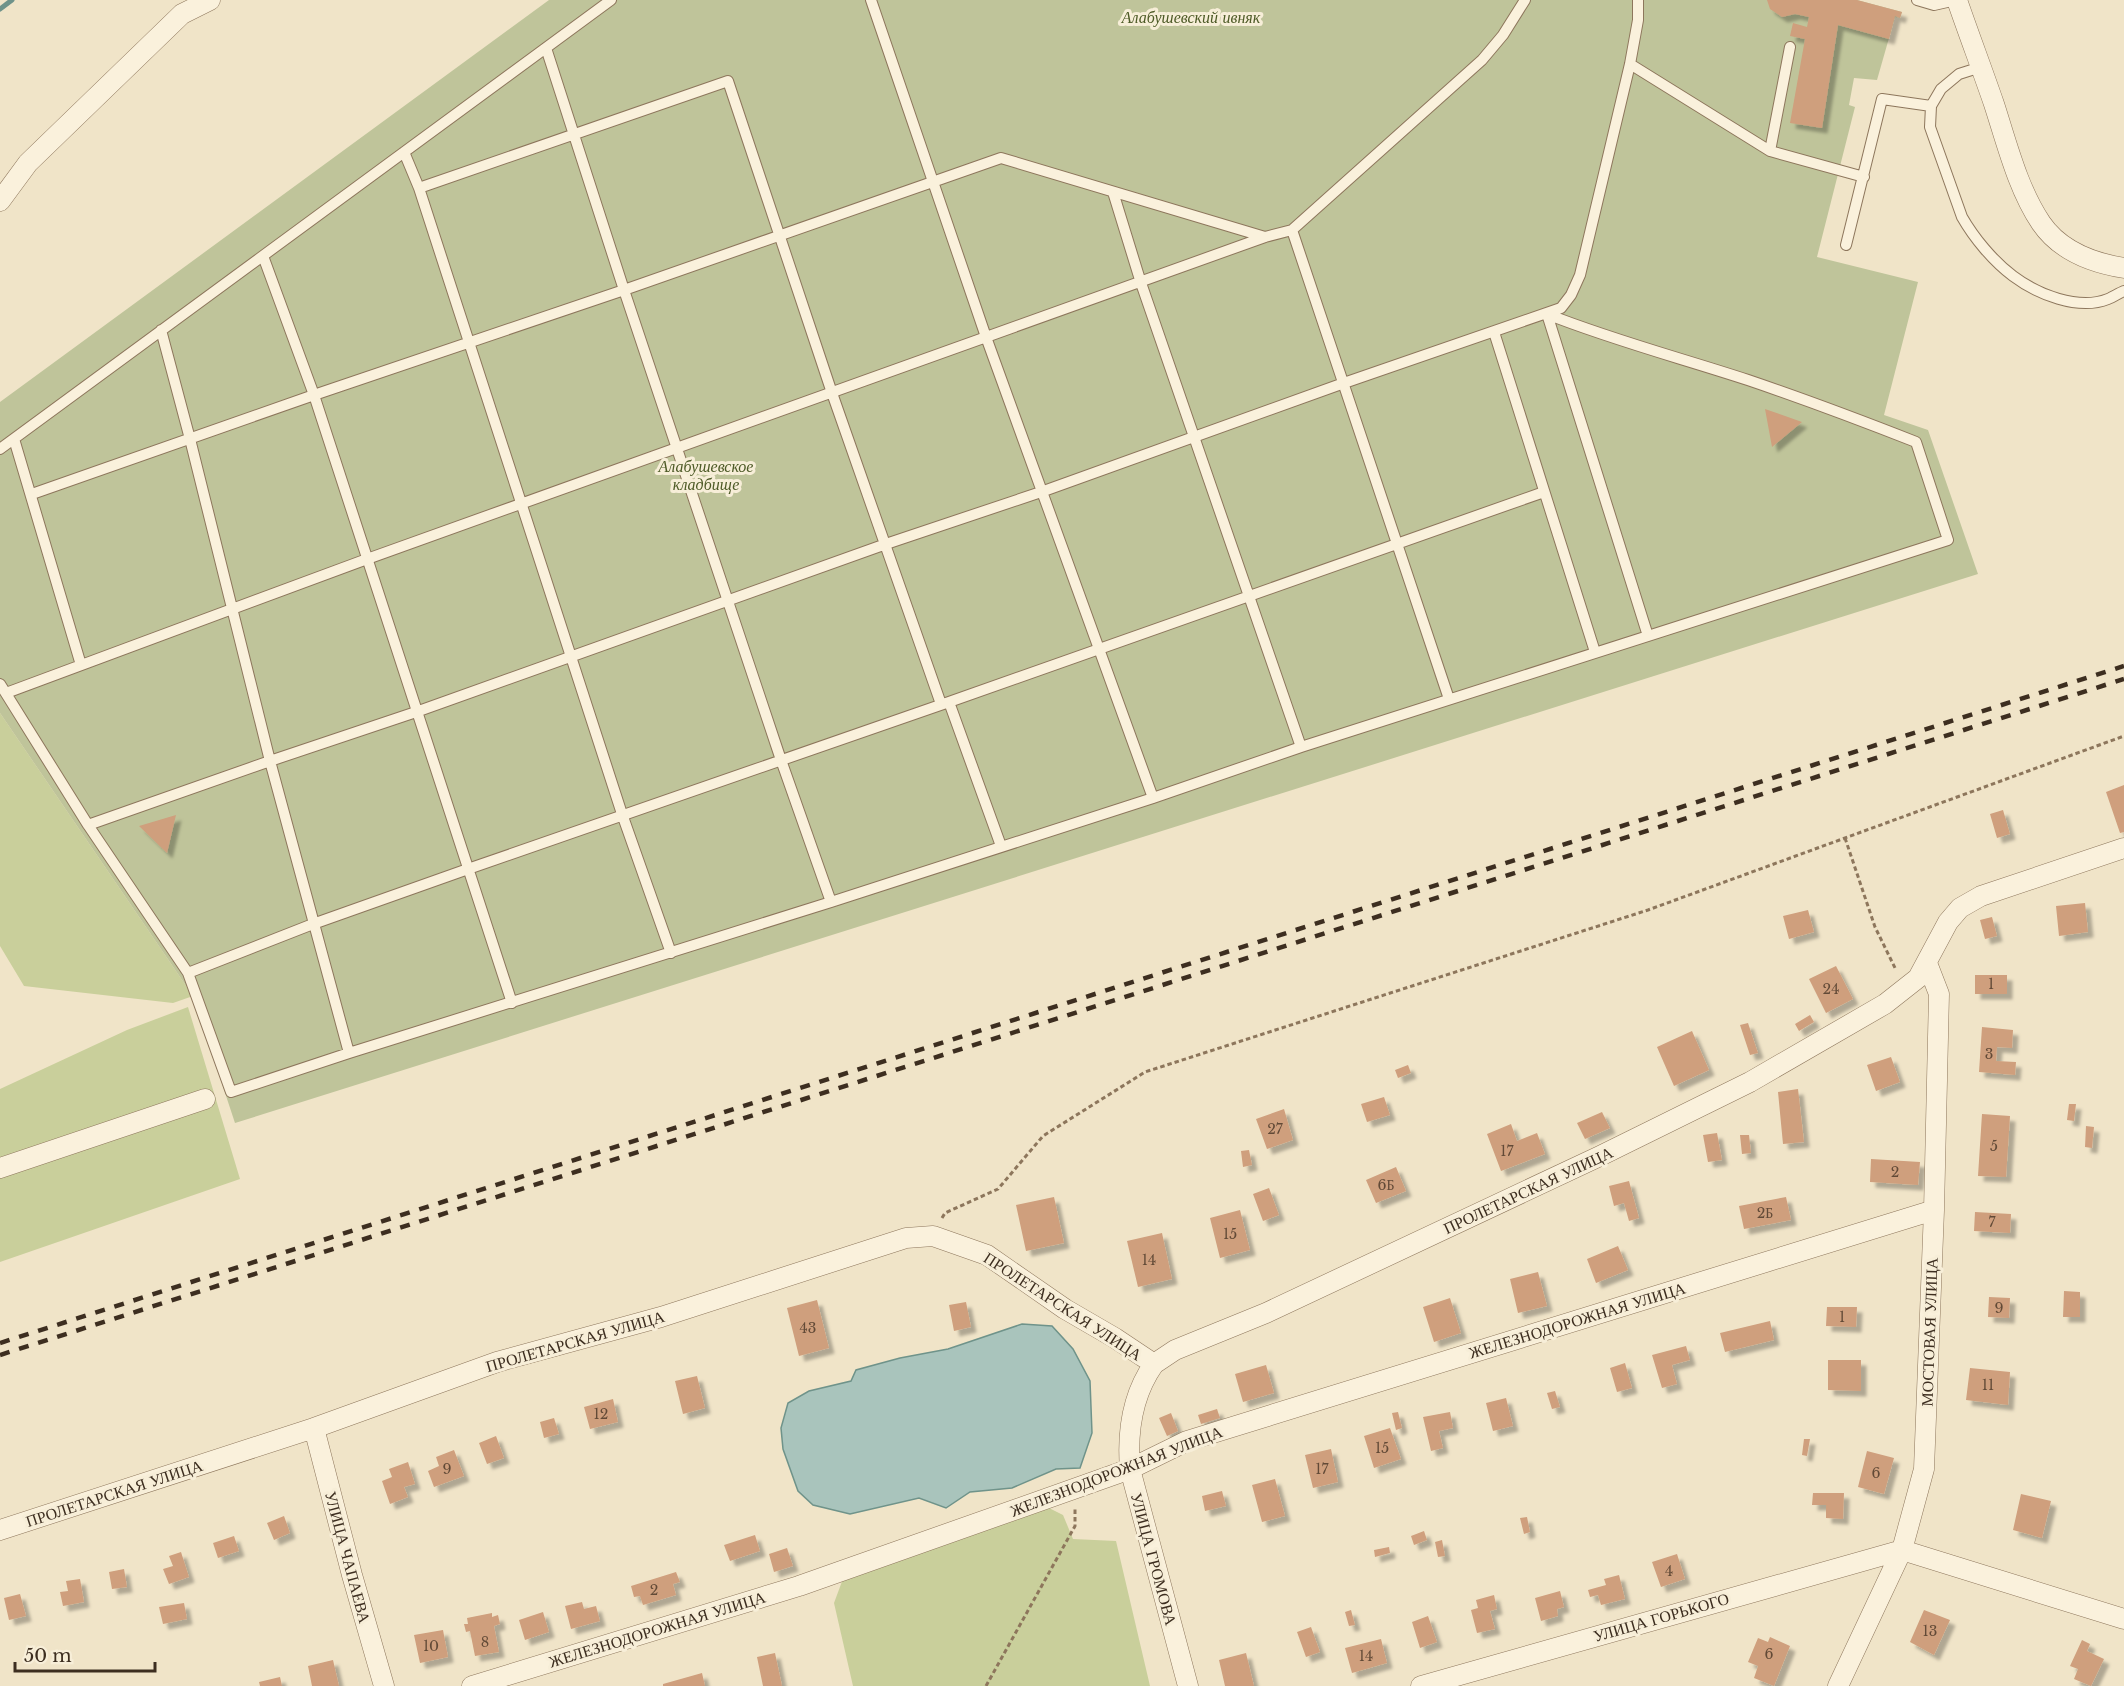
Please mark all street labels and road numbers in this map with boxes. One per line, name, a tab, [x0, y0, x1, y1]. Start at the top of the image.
street label: ПРОЛЕТАРСКАЯ УЛИЦА	[1440, 1142, 1616, 1238]
street label: ПРОЛЕТАРСКАЯ УЛИЦА	[980, 1247, 1146, 1365]
street label: МОСТОВАЯ УЛИЦА	[1916, 1257, 1942, 1407]
street label: ЖЕЛЕЗНОДОРОЖНАЯ УЛИЦА	[1466, 1277, 1688, 1363]
street label: ПРОЛЕТАРСКАЯ УЛИЦА	[483, 1306, 667, 1376]
street label: ЖЕЛЕЗНОДОРОЖНАЯ УЛИЦА	[1007, 1421, 1225, 1521]
street label: ПРОЛЕТАРСКАЯ УЛИЦА	[23, 1455, 205, 1531]
street label: УЛИЦА ЧАПАЕВА	[321, 1489, 375, 1626]
street label: УЛИЦА ГРОМОВА	[1127, 1490, 1181, 1628]
street label: ЖЕЛЕЗНОДОРОЖНАЯ УЛИЦА	[546, 1586, 768, 1672]
street label: УЛИЦА ГОРЬКОГО	[1591, 1588, 1731, 1646]

